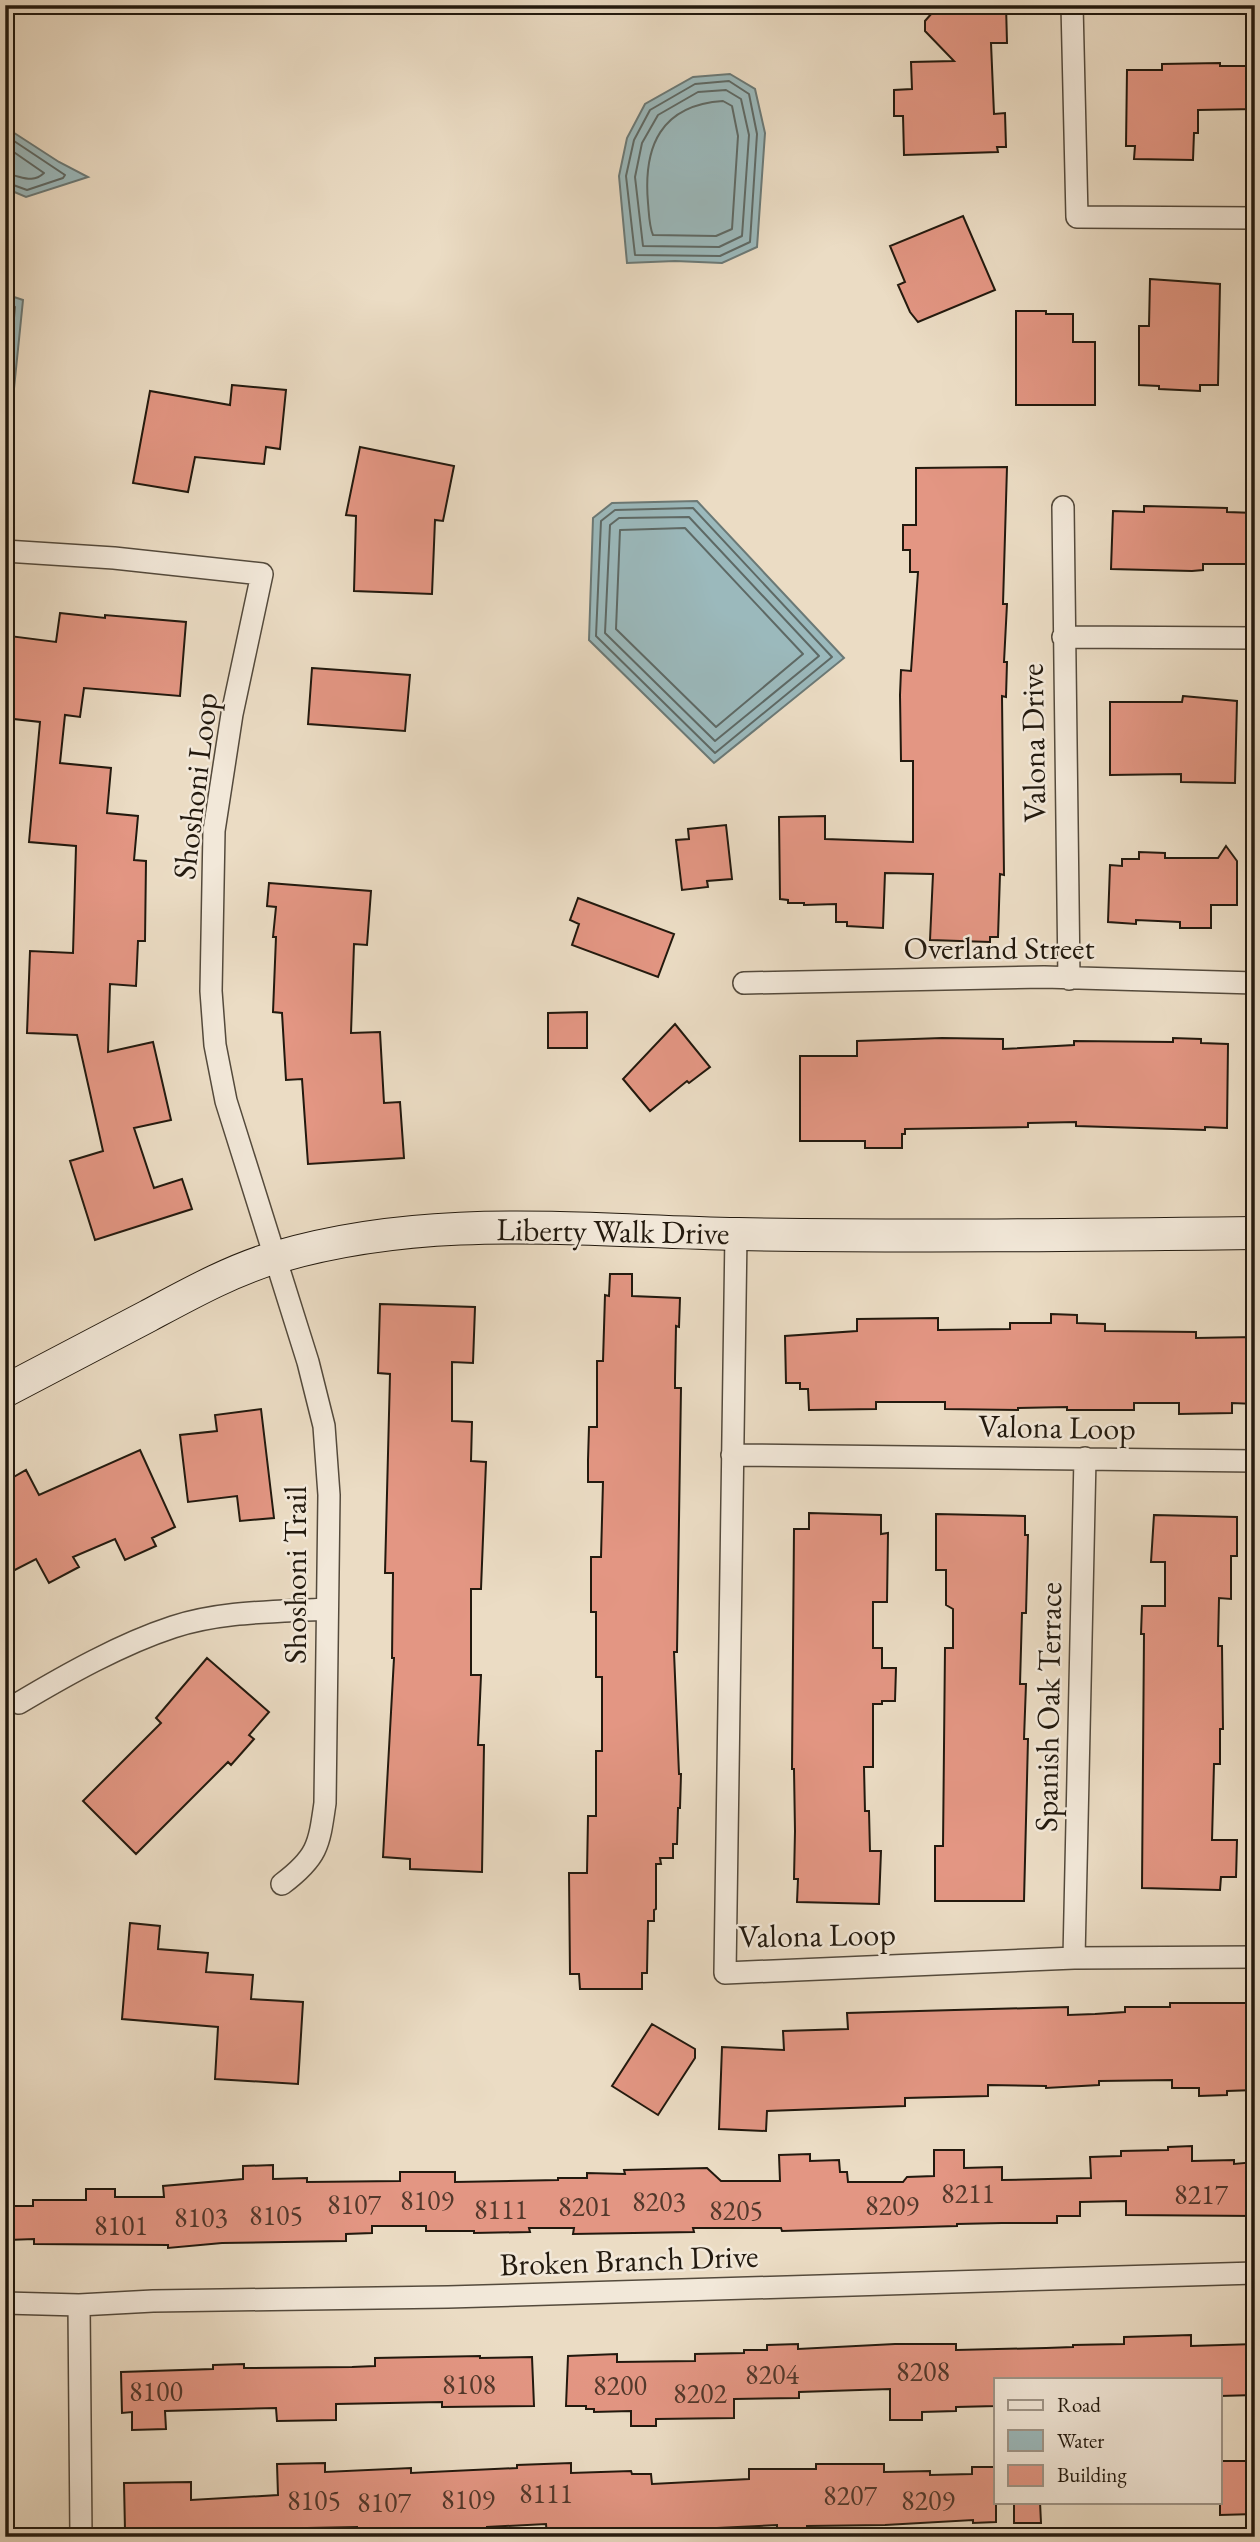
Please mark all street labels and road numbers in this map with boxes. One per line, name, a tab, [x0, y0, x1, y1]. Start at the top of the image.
street label: Valona Drive	[1011, 663, 1055, 823]
street label: Shoshoni Loop	[163, 690, 227, 882]
street label: Overland Street	[903, 927, 1095, 969]
street label: Liberty Walk Drive	[496, 1208, 730, 1254]
street label: Valona Loop	[978, 1405, 1136, 1449]
street label: Shoshoni Trail	[274, 1486, 316, 1664]
street label: Spanish Oak Terrace	[1025, 1582, 1071, 1832]
street label: Valona Loop	[738, 1913, 896, 1957]
street label: Broken Branch Drive	[499, 2234, 759, 2286]

